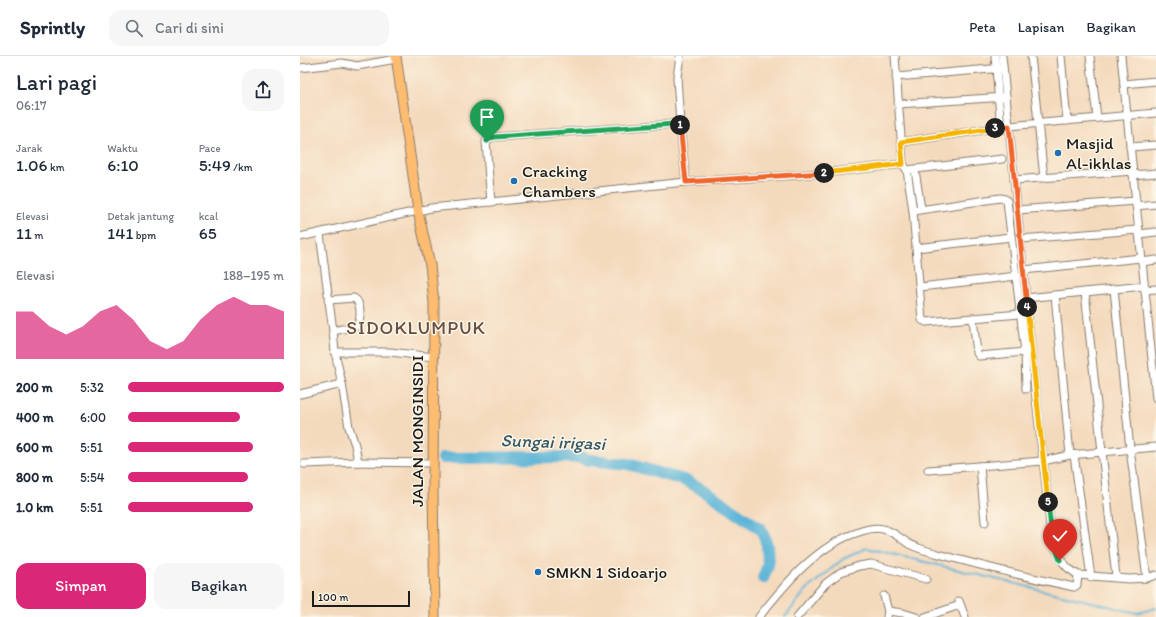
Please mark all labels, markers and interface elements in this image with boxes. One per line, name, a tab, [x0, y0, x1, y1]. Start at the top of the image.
search box	[109, 10, 389, 46]
text: Sprintly	[20, 16, 85, 39]
icon: search	[123, 17, 145, 39]
text: Cari di sini	[155, 19, 224, 37]
text: Peta	[969, 19, 996, 36]
text: Lapisan	[1018, 19, 1065, 36]
text: Bagikan	[1087, 19, 1136, 36]
text: Lari pagi	[16, 69, 97, 96]
button: share	[242, 69, 284, 111]
text: 06:17	[16, 98, 47, 113]
pin	[470, 100, 504, 141]
icon: arrive	[476, 106, 498, 128]
pin: 1	[670, 115, 690, 135]
text: 1	[677, 118, 683, 131]
pin: 3	[985, 118, 1005, 138]
text: 3	[992, 121, 998, 134]
place label: Masjid Al-ikhlas	[1066, 133, 1131, 173]
text: Jarak	[16, 142, 42, 155]
text: Waktu	[107, 142, 138, 155]
text: Pace	[199, 142, 221, 155]
marker: Masjid Al-ikhlas	[1053, 148, 1063, 158]
text: 1.06	[16, 155, 48, 175]
text: 6:10	[107, 155, 139, 175]
text: 5:49	[199, 155, 231, 175]
text: km	[48, 161, 65, 174]
text: /km	[231, 161, 253, 174]
place label: Cracking Chambers	[522, 161, 596, 201]
pin: 2	[814, 163, 834, 183]
text: 2	[821, 166, 827, 179]
marker: Cracking Chambers	[509, 176, 519, 186]
text: Elevasi	[16, 210, 49, 223]
text: Detak jantung	[107, 210, 174, 223]
text: kcal	[199, 210, 218, 223]
text: 11	[16, 223, 32, 243]
text: 141	[107, 223, 133, 243]
text: 65	[199, 223, 217, 243]
text: m	[32, 229, 44, 242]
text: bpm	[133, 229, 156, 242]
text: Elevasi	[16, 268, 55, 283]
text: 188–195 m	[223, 268, 284, 283]
pin: 4	[1017, 297, 1037, 317]
text: 4	[1024, 300, 1030, 313]
district label: SIDOKLUMPUK	[346, 316, 486, 339]
street label: JALAN MONGINSIDI	[407, 355, 427, 507]
text: 200 m	[16, 380, 53, 395]
text: 5:32	[80, 380, 104, 395]
text: 400 m	[16, 410, 54, 425]
text: 6:00	[80, 410, 106, 425]
water label: Sungai irigasi	[500, 429, 608, 455]
text: 600 m	[16, 440, 53, 455]
text: 5:51	[80, 440, 103, 455]
text: 800 m	[16, 470, 53, 485]
text: 5:54	[80, 470, 105, 485]
pin: 5	[1038, 492, 1058, 512]
text: 5	[1045, 495, 1051, 508]
text: 1.0 km	[16, 500, 53, 515]
text: 5:51	[80, 500, 103, 515]
pin	[1043, 519, 1077, 560]
icon: check	[1049, 525, 1071, 547]
place label: SMKN 1 Sidoarjo	[546, 562, 667, 582]
button: Simpan	[16, 563, 146, 609]
button: Bagikan	[154, 563, 284, 609]
marker: SMKN 1 Sidoarjo	[533, 567, 543, 577]
scale bar	[312, 589, 410, 608]
text: 100 m	[318, 591, 348, 604]

